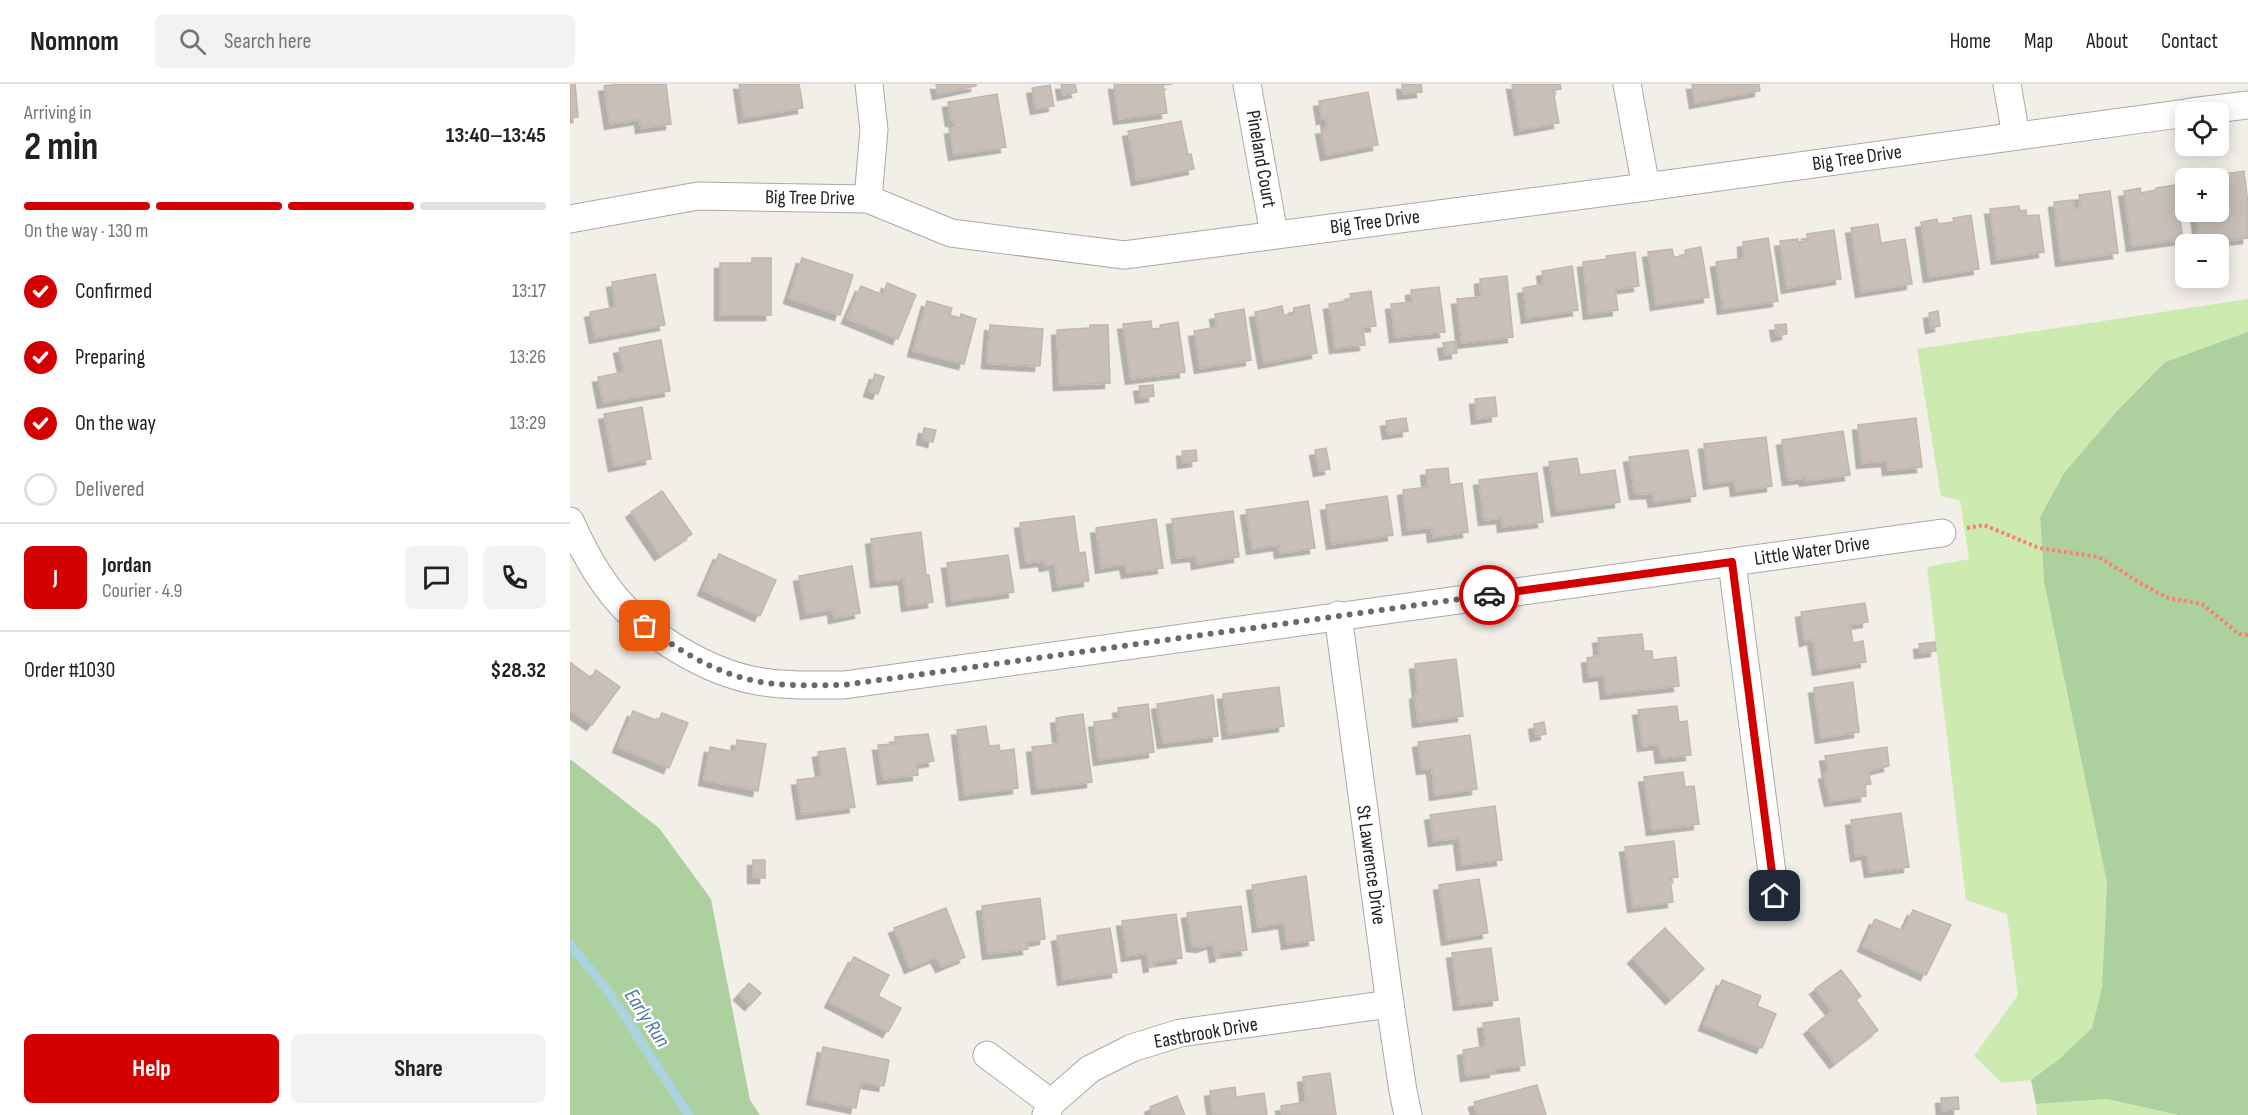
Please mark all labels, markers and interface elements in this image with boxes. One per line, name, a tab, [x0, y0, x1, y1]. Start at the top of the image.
search box	[155, 14, 575, 68]
text: Nomnom	[30, 25, 119, 58]
icon: search	[176, 25, 209, 58]
text: Search here	[224, 28, 311, 55]
text: Home	[1950, 29, 1991, 54]
text: Map	[2024, 29, 2053, 54]
text: About	[2086, 29, 2128, 54]
text: Contact	[2161, 29, 2218, 54]
text: Arriving in	[24, 101, 92, 125]
map controls	[2175, 102, 2229, 288]
button: locate	[2175, 102, 2229, 156]
street label: Pineland Court	[1241, 108, 1281, 210]
text: 13:40–13:45	[446, 122, 546, 149]
text: 2 min	[24, 124, 98, 171]
street label: Big Tree Drive	[1811, 140, 1903, 176]
button: +	[2175, 168, 2229, 222]
street label: Big Tree Drive	[765, 185, 855, 211]
street label: Big Tree Drive	[1329, 205, 1421, 239]
text: On the way · 130 m	[24, 219, 148, 243]
button: −	[2175, 234, 2229, 288]
icon: check	[24, 275, 57, 308]
text: Confirmed	[75, 278, 152, 305]
text: 13:17	[512, 279, 546, 303]
icon: check	[24, 341, 57, 374]
text: Preparing	[75, 344, 145, 371]
text: 13:26	[510, 345, 546, 369]
icon: check	[24, 407, 57, 440]
text: On the way	[75, 410, 156, 437]
text: 13:29	[510, 411, 546, 435]
text: Delivered	[75, 476, 144, 503]
street label: Little Water Drive	[1753, 531, 1871, 571]
button: chat	[405, 546, 468, 609]
button: phone	[483, 546, 546, 609]
text: Jordan	[102, 552, 151, 579]
text: J	[53, 564, 58, 591]
courier	[1459, 565, 1519, 625]
text: Courier · 4.9	[102, 579, 182, 603]
icon: car	[1473, 579, 1506, 612]
pin	[619, 600, 670, 651]
icon: bag	[628, 609, 661, 642]
text: Order #1030	[24, 657, 115, 684]
text: $28.32	[490, 657, 546, 684]
street label: St Lawrence Drive	[1351, 804, 1391, 926]
pin	[1749, 870, 1800, 921]
icon: home	[1758, 879, 1791, 912]
water label: Early Run	[619, 984, 675, 1052]
street label: Eastbrook Drive	[1152, 1012, 1260, 1054]
button: Help	[24, 1034, 279, 1103]
button: Share	[291, 1034, 546, 1103]

